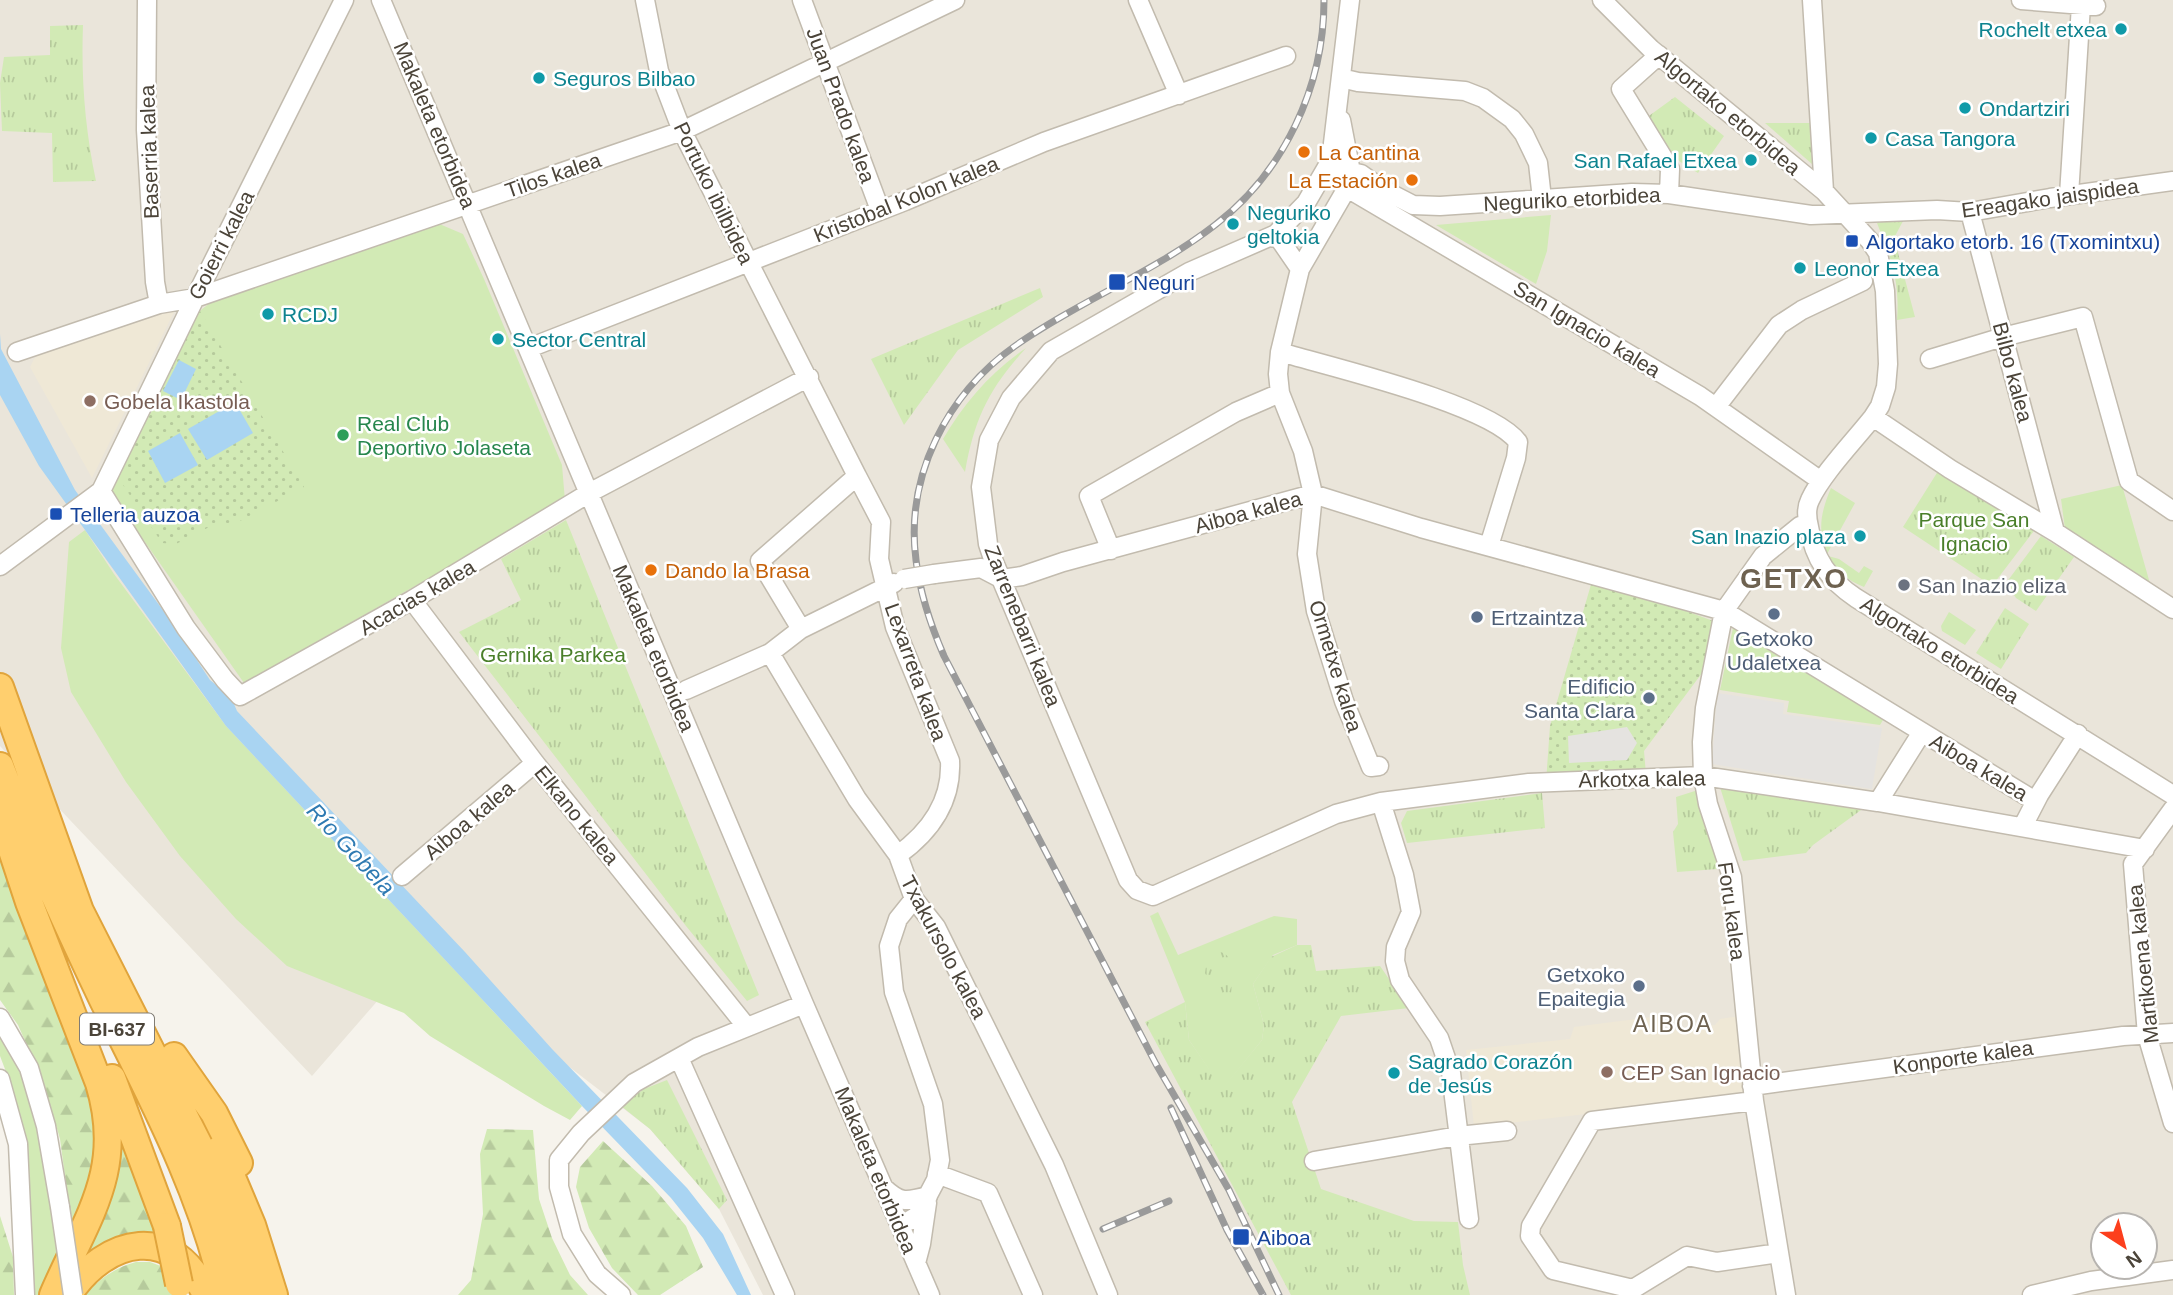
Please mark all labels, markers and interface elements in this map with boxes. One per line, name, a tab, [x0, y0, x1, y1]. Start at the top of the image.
place label: Rochelt etxea	[1979, 18, 2107, 41]
marker: Rochelt etxea	[2113, 21, 2129, 37]
street label: Juan Prado kalea	[802, 24, 880, 186]
street label: Makaleta etorbidea	[390, 38, 481, 212]
street label: Algortako etorbidea	[1651, 45, 1805, 180]
place label: Seguros Bilbao	[553, 67, 695, 90]
marker: Seguros Bilbao	[531, 70, 547, 86]
street label: Baserria kalea	[135, 84, 163, 219]
place label: Ondartziri	[1979, 97, 2070, 120]
marker: Ondartziri	[1957, 100, 1973, 116]
street label: Portuko ibilbidea	[670, 118, 759, 268]
place label: Casa Tangora	[1885, 127, 2016, 150]
marker: Casa Tangora	[1863, 130, 1879, 146]
place label: La Cantina	[1318, 141, 1420, 164]
marker: La Cantina	[1296, 144, 1312, 160]
street label: Tilos kalea	[502, 148, 604, 202]
place label: San Rafael Etxea	[1574, 149, 1737, 172]
street label: Kristobal Kolon kalea	[810, 151, 1002, 247]
marker: San Rafael Etxea	[1743, 152, 1759, 168]
place label: La Estación	[1288, 169, 1398, 192]
marker: La Estación	[1404, 172, 1420, 188]
street label: Ereagako jaispidea	[1960, 174, 2140, 222]
street label: Neguriko etorbidea	[1483, 183, 1662, 215]
street label: Goierri kalea	[184, 186, 258, 303]
place label: Neguriko geltokia	[1247, 201, 1331, 248]
marker: Neguriko geltokia	[1225, 216, 1241, 232]
place label: Algortako etorb. 16 (Txomintxu)	[1866, 230, 2160, 253]
marker: Algortako etorb. 16 (Txomintxu)	[1844, 233, 1860, 249]
place label: Leonor Etxea	[1814, 257, 1939, 280]
marker: Leonor Etxea	[1792, 260, 1808, 276]
place label: Neguri	[1133, 271, 1195, 294]
marker: Neguri	[1107, 272, 1127, 292]
street label: San Ignacio kalea	[1510, 276, 1665, 382]
place label: RCDJ	[282, 303, 338, 326]
marker: RCDJ	[260, 306, 276, 322]
street label: Bilbo kalea	[1989, 319, 2037, 425]
place label: Sector Central	[512, 328, 646, 351]
marker: Sector Central	[490, 331, 506, 347]
place label: Gobela Ikastola	[104, 390, 250, 413]
marker: Gobela Ikastola	[82, 393, 98, 409]
place label: Real Club Deportivo Jolaseta	[357, 412, 531, 459]
marker: Real Club Deportivo Jolaseta	[335, 427, 351, 443]
street label: Aiboa kalea	[1192, 487, 1304, 537]
place label: Telleria auzoa	[70, 503, 200, 526]
marker: Telleria auzoa	[48, 506, 64, 522]
park label: Parque San Ignacio	[1919, 508, 2029, 555]
place label: San Inazio plaza	[1691, 525, 1846, 548]
marker: San Inazio plaza	[1852, 528, 1868, 544]
street label: Zarrenebarri kalea	[980, 542, 1066, 710]
street label: Acacias kalea	[355, 554, 479, 639]
place label: Dando la Brasa	[665, 559, 810, 582]
street label: Makaleta etorbidea	[609, 561, 700, 735]
marker: Dando la Brasa	[643, 562, 659, 578]
district label: GETXO	[1740, 563, 1848, 594]
place label: San Inazio eliza	[1918, 574, 2067, 597]
marker: San Inazio eliza	[1896, 577, 1912, 593]
street label: Algortako etorbidea	[1857, 592, 2024, 708]
street label: Ormetxe kalea	[1305, 597, 1367, 735]
street label: Lexarreta kalea	[880, 600, 952, 744]
place label: Ertzaintza	[1491, 606, 1585, 629]
marker: Getxoko Udaletxea	[1766, 606, 1782, 622]
marker: Ertzaintza	[1469, 609, 1485, 625]
place label: Getxoko Udaletxea	[1727, 627, 1822, 674]
park label: Gernika Parkea	[480, 643, 626, 666]
place label: Edificio Santa Clara	[1524, 675, 1635, 722]
marker: Edificio Santa Clara	[1641, 690, 1657, 706]
street label: Aiboa kalea	[1926, 729, 2032, 805]
street label: Elkano kalea	[530, 761, 624, 869]
street label: Arkotxa kalea	[1578, 766, 1706, 792]
street label: Aiboa kalea	[420, 776, 519, 864]
water label: Río Gobela	[302, 798, 400, 900]
street label: Foru kalea	[1714, 860, 1750, 962]
street label: Txakursolo kalea	[897, 872, 992, 1023]
street label: Martikoena kalea	[2123, 883, 2163, 1045]
place label: Getxoko Epaitegia	[1537, 963, 1625, 1010]
marker: Getxoko Epaitegia	[1631, 978, 1647, 994]
district label: AIBOA	[1633, 1011, 1713, 1037]
road number: BI-637	[80, 1014, 154, 1044]
street label: Konporte kalea	[1891, 1036, 2035, 1078]
place label: Sagrado Corazón de Jesús	[1408, 1050, 1573, 1097]
place label: CEP San Ignacio	[1621, 1061, 1781, 1084]
marker: CEP San Ignacio	[1599, 1064, 1615, 1080]
marker: Sagrado Corazón de Jesús	[1386, 1065, 1402, 1081]
street label: Makaleta etorbidea	[831, 1083, 922, 1257]
north arrow	[2089, 1211, 2159, 1281]
place label: Aiboa	[1257, 1226, 1311, 1249]
marker: Aiboa	[1231, 1227, 1251, 1247]
text: N	[2122, 1247, 2145, 1272]

